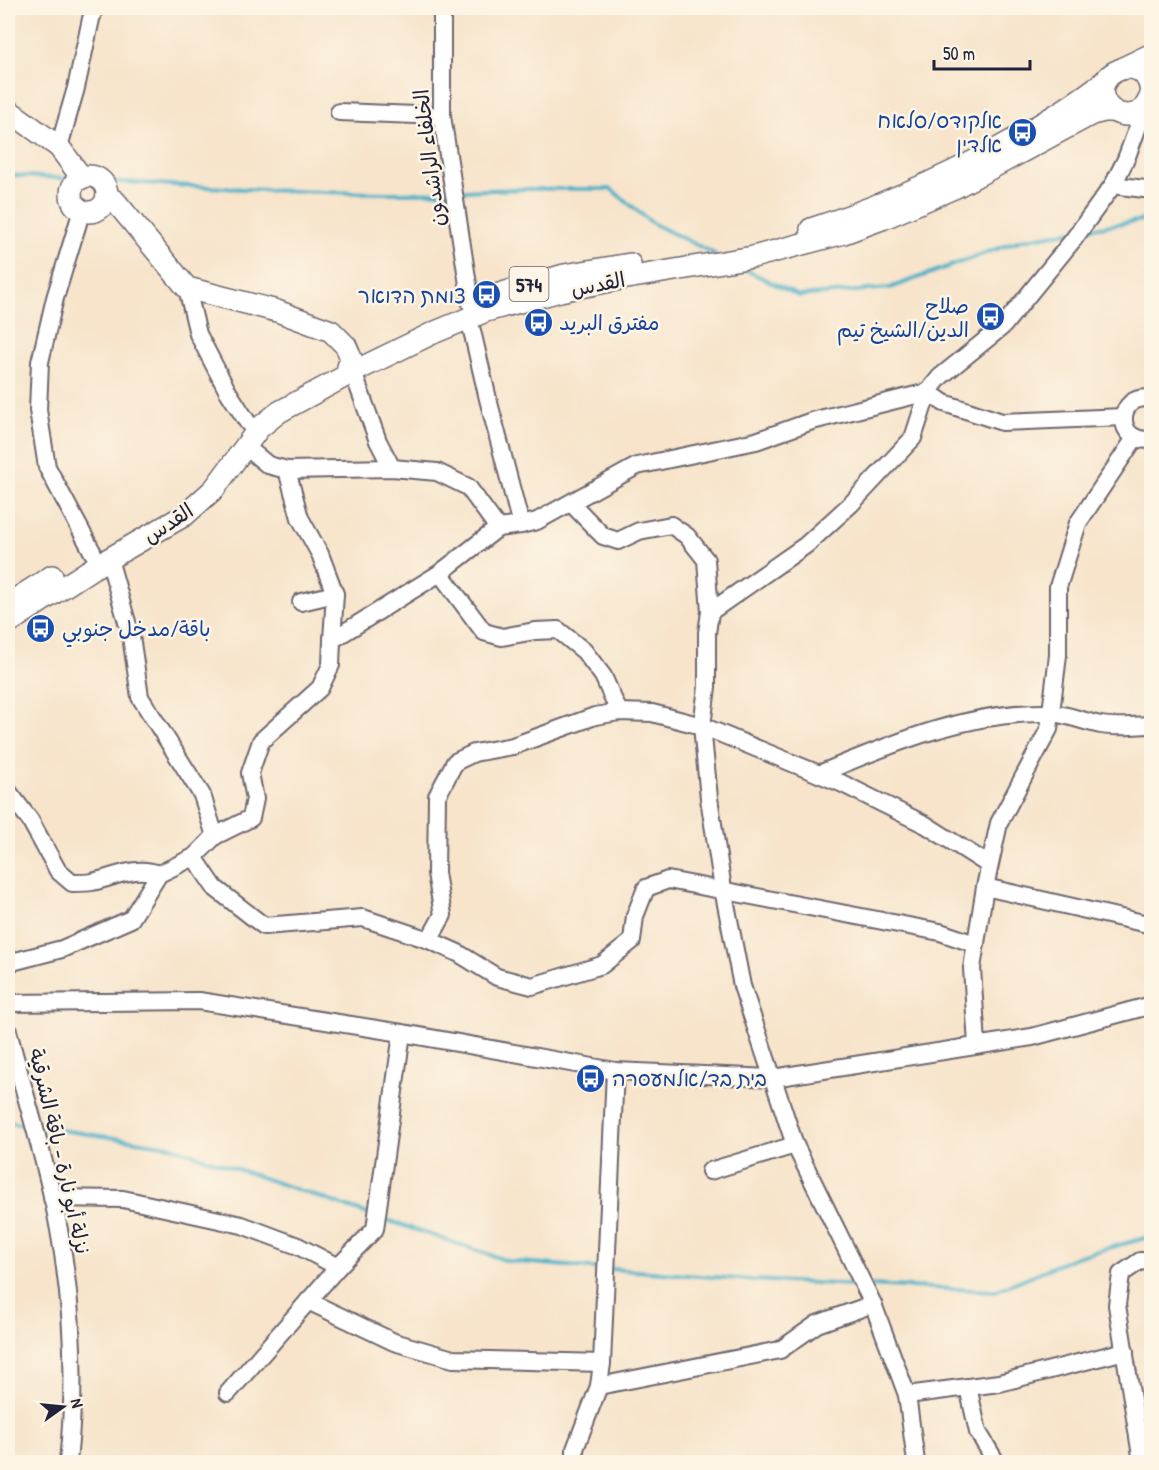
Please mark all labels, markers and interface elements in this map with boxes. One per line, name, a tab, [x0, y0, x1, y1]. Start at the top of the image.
scale bar	[934, 33, 1030, 71]
text: 50 m	[943, 41, 975, 66]
street label: الخلفاء الراشدون	[406, 88, 452, 228]
place label: אלקודס/סלאח אלדין	[877, 106, 1002, 159]
bus stop icon: אלקודס/סלאח אלדין	[1007, 116, 1039, 148]
street label: القدس	[568, 265, 628, 303]
road number: 574	[510, 267, 548, 301]
bus stop icon: צומת הדואר	[471, 279, 503, 311]
place label: צומת הדואר	[358, 281, 466, 310]
place label: صلاح الدين/الشيخ تيم	[837, 291, 969, 346]
bus stop icon: صلاح الدين/الشيخ تيم	[974, 301, 1006, 333]
bus stop icon: مفترق البريد	[522, 306, 554, 338]
place label: مفترق البريد	[559, 308, 659, 337]
street label: القدس	[137, 496, 199, 550]
bus stop icon: باقة/مدخل جنوبي	[25, 612, 57, 644]
place label: باقة/مدخل جنوبي	[62, 614, 211, 648]
street label: نزلة أبو نارة - باقة الشرقية	[22, 1045, 98, 1257]
bus stop icon: בית בד/אלמעסרה	[575, 1062, 607, 1094]
place label: בית בד/אלמעסרה	[612, 1064, 767, 1093]
north arrow	[33, 1377, 93, 1437]
text: N	[66, 1396, 89, 1411]

